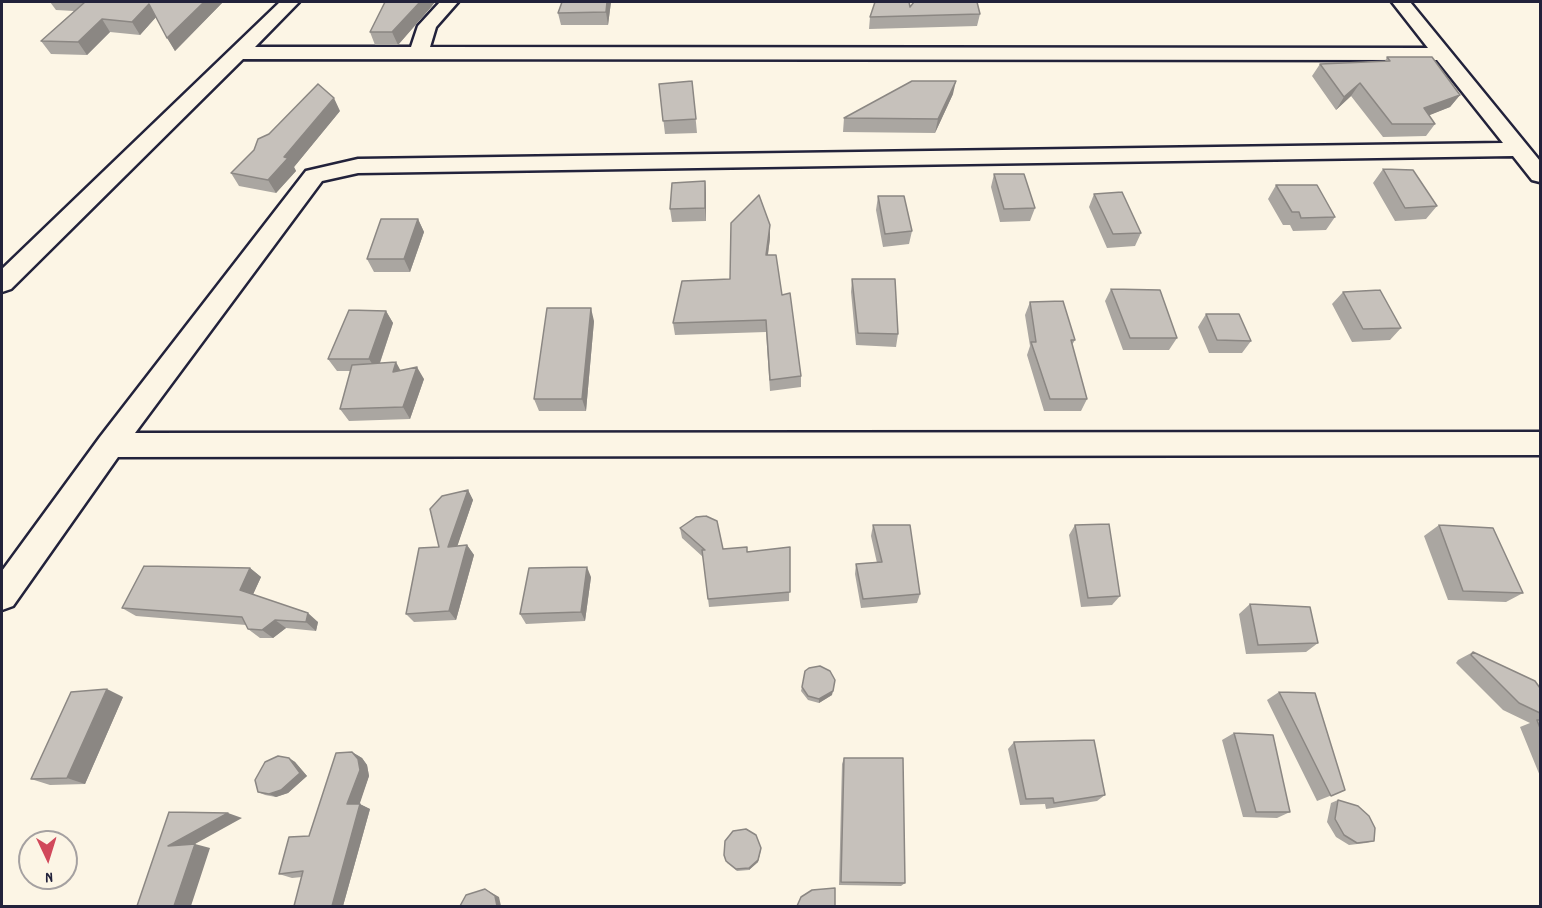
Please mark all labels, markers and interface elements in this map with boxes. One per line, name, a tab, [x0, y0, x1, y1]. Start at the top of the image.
north arrow	[18, 830, 78, 890]
text: N	[44, 865, 54, 888]

